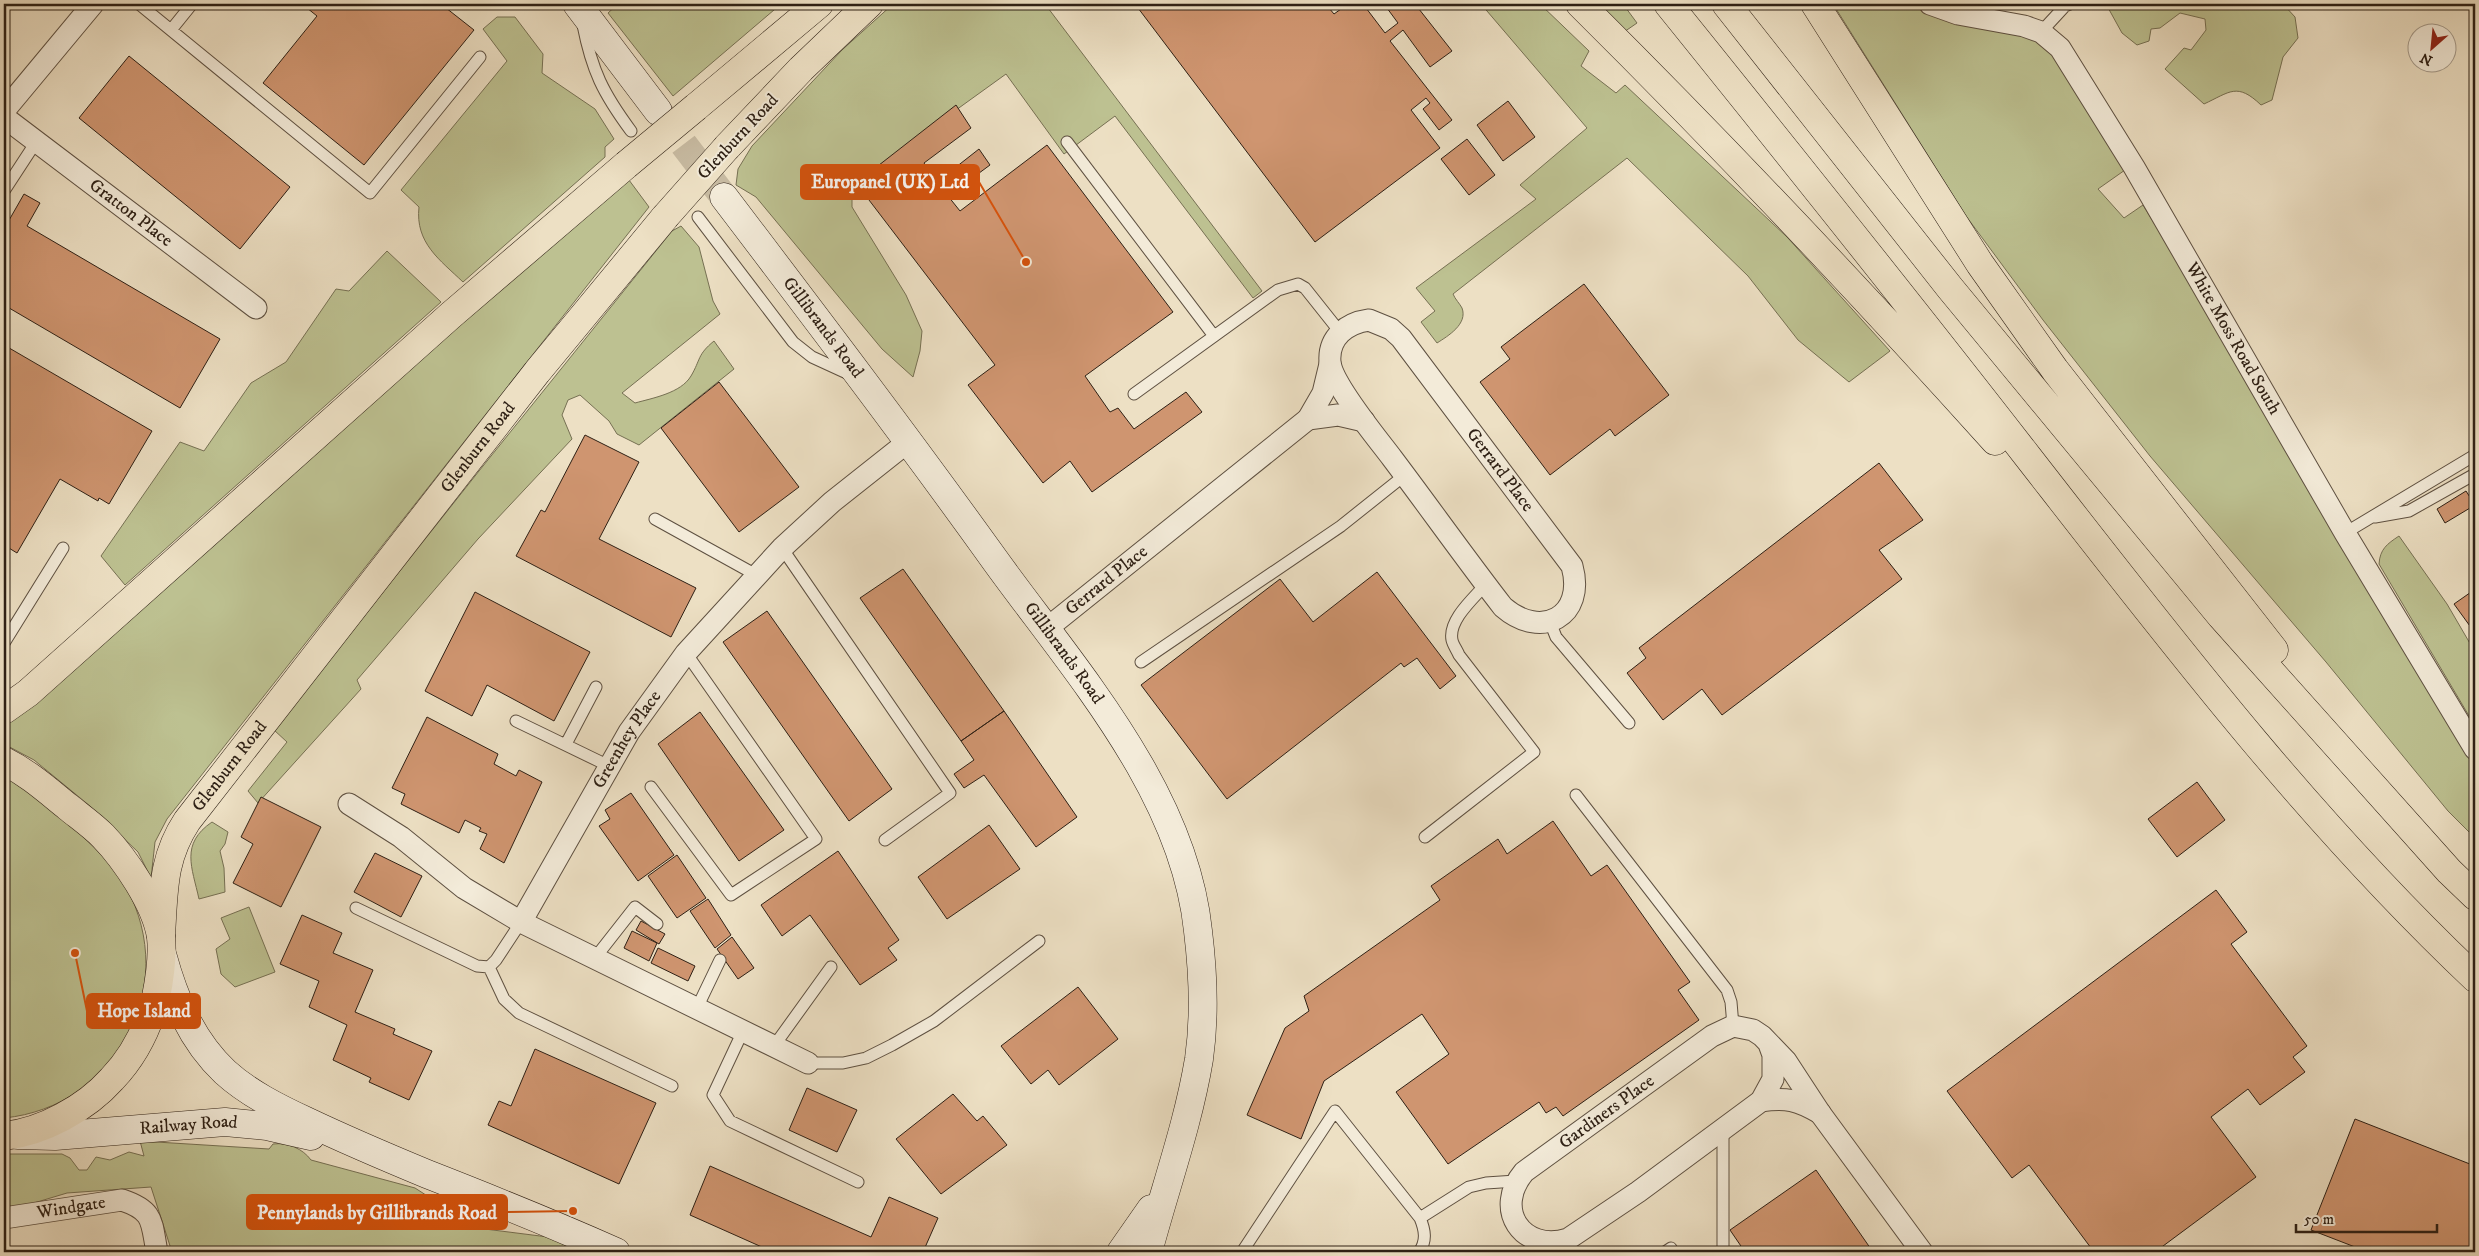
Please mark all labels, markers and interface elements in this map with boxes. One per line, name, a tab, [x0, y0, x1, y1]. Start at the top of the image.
north arrow	[2406, 22, 2456, 72]
text: N	[2417, 48, 2436, 69]
street label: Glenburn Road	[693, 90, 783, 184]
callout: Europanel (UK) Ltd	[801, 165, 979, 199]
text: Europanel (UK) Ltd	[811, 171, 970, 194]
street label: Gratton Place	[85, 174, 177, 252]
street label: White Moss Road South	[2180, 258, 2286, 419]
street label: Gillibrands Road	[778, 273, 868, 383]
street label: Glenburn Road	[436, 398, 520, 497]
street label: Gerrard Place	[1461, 424, 1539, 516]
street label: Gerrard Place	[1061, 541, 1152, 620]
street label: Gillibrands Road	[1019, 598, 1109, 708]
street label: Greenhey Place	[588, 686, 666, 792]
street label: Glenburn Road	[187, 716, 272, 816]
callout: Hope Island	[87, 994, 200, 1028]
text: Hope Island	[97, 1000, 191, 1023]
street label: Gardiners Place	[1555, 1070, 1659, 1154]
street label: Railway Road	[139, 1111, 239, 1140]
street label: Windgate	[34, 1192, 107, 1224]
callout: Pennylands by Gillibrands Road	[247, 1195, 507, 1229]
scale bar	[2296, 1201, 2438, 1233]
text: Pennylands by Gillibrands Road	[257, 1202, 498, 1225]
text: 50 m	[2304, 1210, 2334, 1229]

